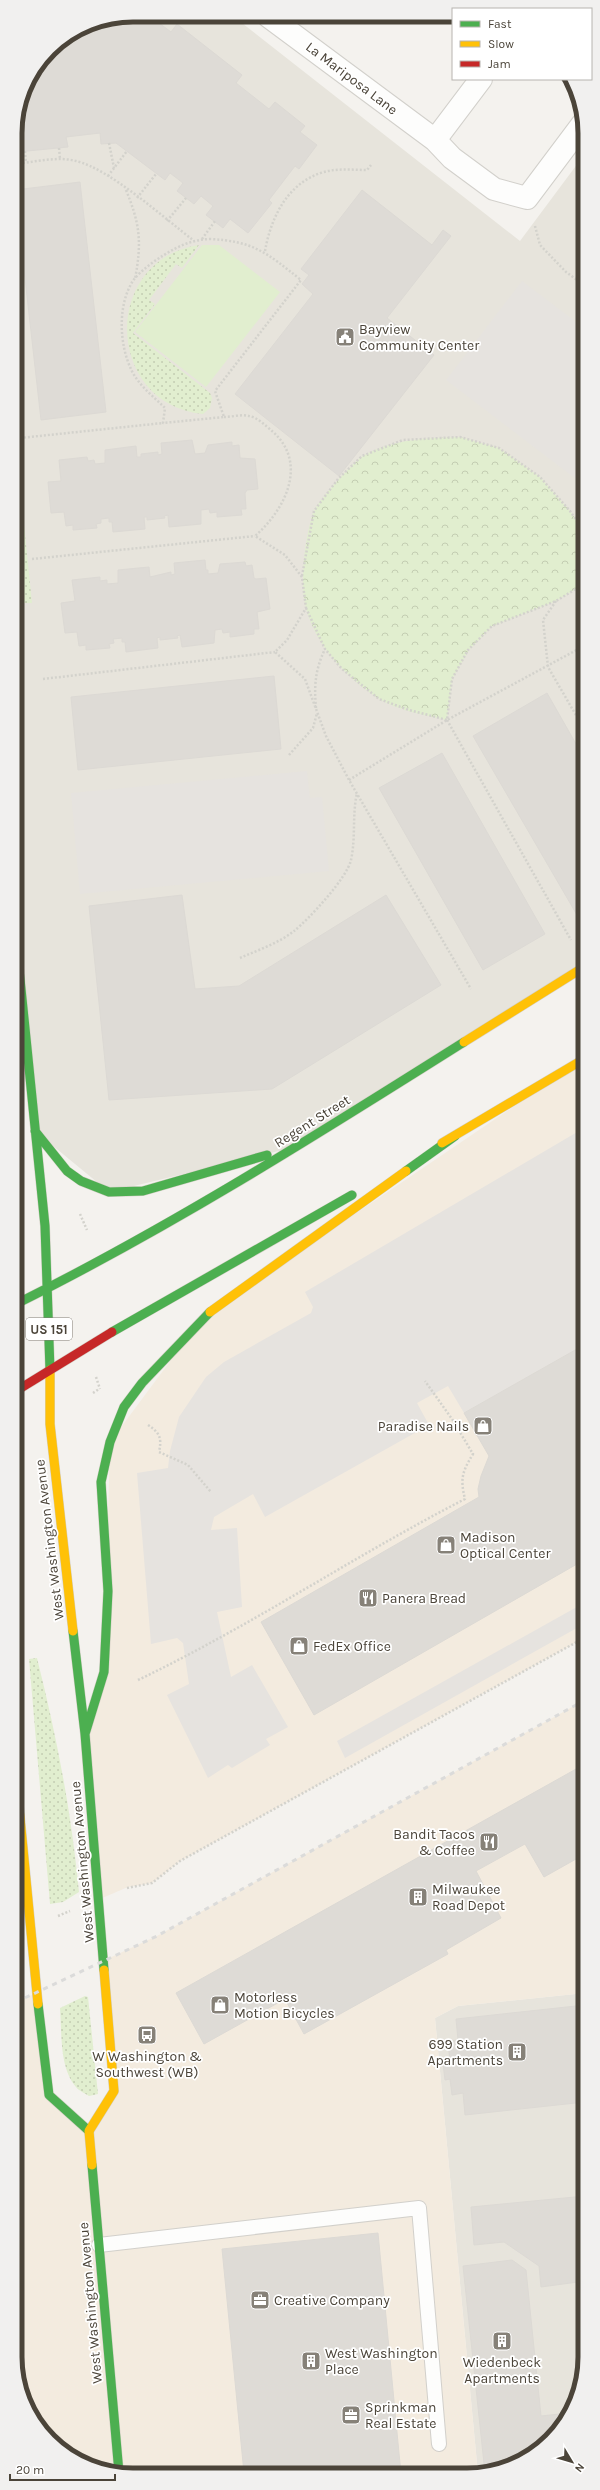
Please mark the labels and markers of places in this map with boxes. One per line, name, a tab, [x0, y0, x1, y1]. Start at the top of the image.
place label: Bayview Community Center	[359, 321, 480, 354]
public building icon: Bayview Community Center	[334, 326, 356, 348]
shop icon: Paradise Nails	[472, 1415, 494, 1437]
place label: Paradise Nails	[378, 1418, 469, 1435]
place label: Madison Optical Center	[460, 1529, 552, 1562]
shop icon: Madison Optical Center	[435, 1534, 457, 1556]
restaurant icon: Panera Bread	[357, 1587, 379, 1609]
place label: Panera Bread	[382, 1590, 466, 1607]
shop icon: FedEx Office	[288, 1635, 310, 1657]
place label: FedEx Office	[313, 1638, 391, 1655]
place label: Bandit Tacos & Coffee	[393, 1826, 475, 1859]
restaurant icon: Bandit Tacos & Coffee	[478, 1831, 500, 1853]
place label: Milwaukee Road Depot	[432, 1881, 505, 1914]
building icon: Milwaukee Road Depot	[407, 1886, 429, 1908]
place label: Motorless Motion Bicycles	[234, 1989, 335, 2022]
shop icon: Motorless Motion Bicycles	[209, 1994, 231, 2016]
bus stop icon: W Washington & Southwest (WB)	[136, 2024, 158, 2046]
place label: 699 Station Apartments	[427, 2036, 503, 2069]
building icon: 699 Station Apartments	[506, 2041, 528, 2063]
place label: W Washington & Southwest (WB)	[92, 2048, 202, 2081]
office icon: Creative Company	[249, 2289, 271, 2311]
place label: Creative Company	[274, 2292, 390, 2309]
building icon: Wiedenbeck Apartments	[491, 2330, 513, 2352]
place label: West Washington Place	[325, 2345, 438, 2378]
building icon: West Washington Place	[300, 2350, 322, 2372]
place label: Wiedenbeck Apartments	[463, 2354, 541, 2387]
place label: Sprinkman Real Estate	[365, 2399, 436, 2432]
office icon: Sprinkman Real Estate	[340, 2404, 362, 2426]

